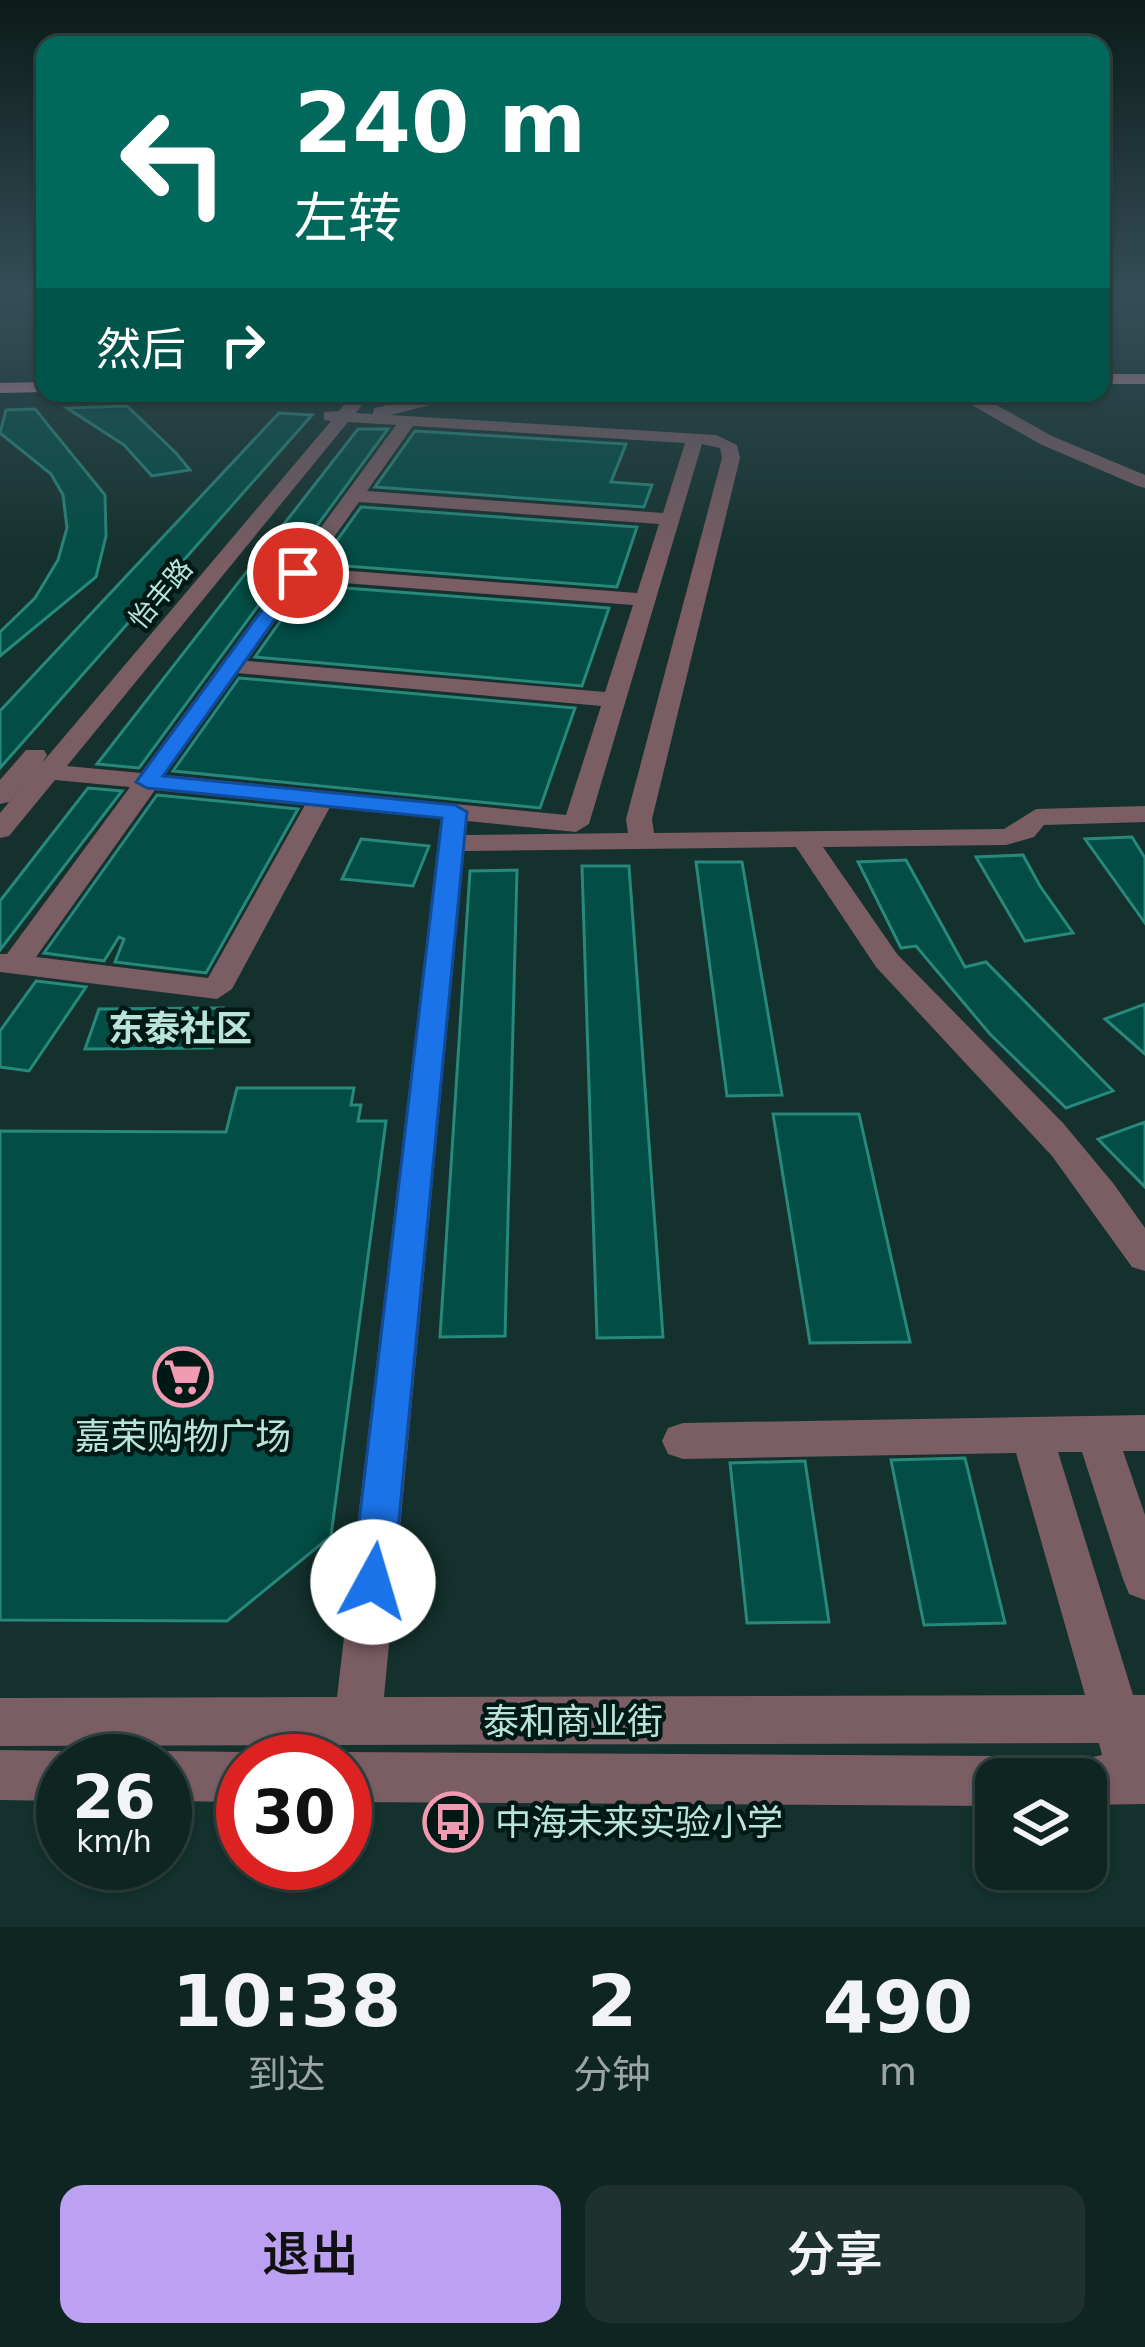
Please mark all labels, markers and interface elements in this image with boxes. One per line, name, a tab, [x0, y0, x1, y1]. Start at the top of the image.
text: 240 m	[294, 74, 586, 172]
icon: left	[96, 84, 252, 240]
text: 左转	[294, 187, 402, 250]
icon: right	[210, 312, 276, 378]
text: 然后	[96, 323, 186, 376]
pin	[247, 522, 349, 624]
icon: arrive	[265, 540, 331, 606]
street label: 怡丰路	[123, 553, 199, 635]
district label: 东泰社区	[108, 1008, 252, 1049]
supermarket icon: 嘉荣购物广场	[152, 1346, 214, 1408]
place label: 嘉荣购物广场	[75, 1416, 291, 1457]
position arrow	[310, 1519, 436, 1645]
street label: 泰和商业街	[483, 1701, 663, 1742]
speed limit sign: 30	[216, 1734, 372, 1890]
map controls	[975, 1758, 1107, 1890]
button: layers	[975, 1758, 1107, 1890]
text: 26	[72, 1762, 156, 1832]
bus stop icon: 中海未来实验小学	[422, 1791, 484, 1853]
place label: 中海未来实验小学	[495, 1802, 783, 1843]
text: km/h	[76, 1824, 152, 1859]
text: 10:38	[172, 1959, 401, 2043]
text: 2	[587, 1959, 637, 2043]
text: 490	[823, 1965, 973, 2049]
text: m	[879, 2049, 917, 2094]
text: 到达	[247, 2052, 325, 2097]
text: 分钟	[573, 2052, 651, 2097]
button: 退出	[60, 2185, 561, 2323]
button: 分享	[585, 2185, 1085, 2323]

